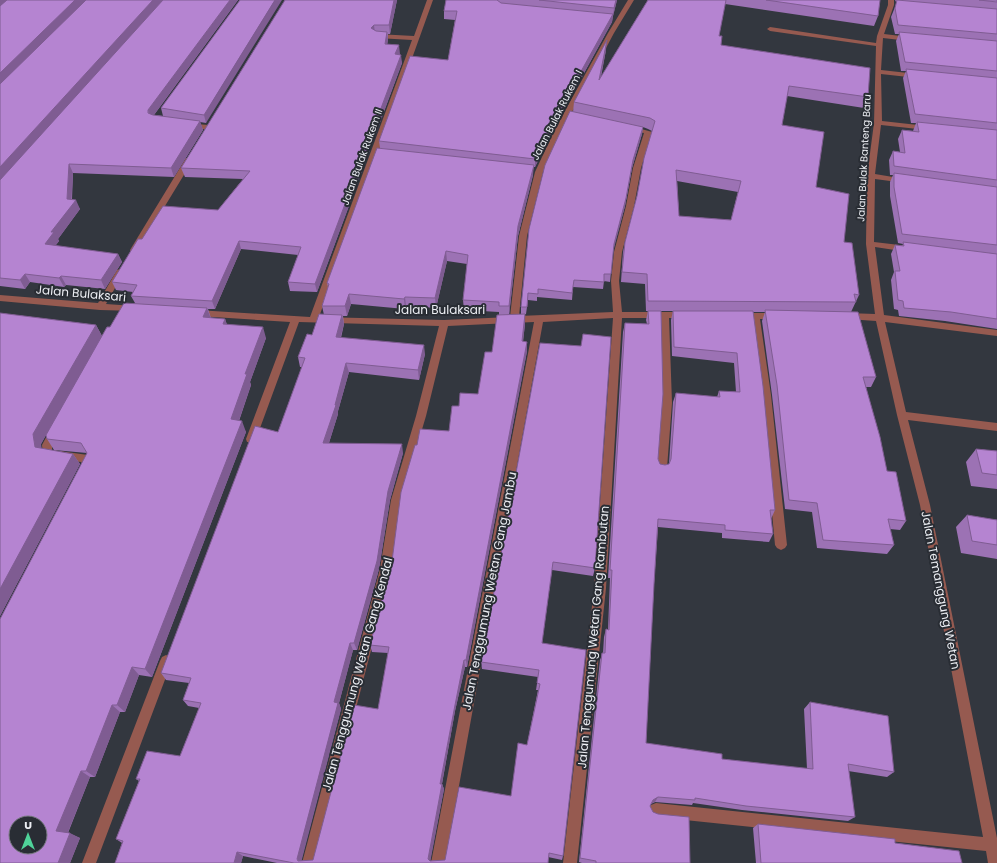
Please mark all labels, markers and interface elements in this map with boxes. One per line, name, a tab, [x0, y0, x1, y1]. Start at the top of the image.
street label: Jalan Bulak Rukem I	[528, 67, 586, 163]
street label: Jalan Bulak Banteng Baru	[853, 94, 875, 222]
street label: Jalan Bulak Rukem II	[338, 107, 386, 207]
street label: Jalan Bulaksari	[35, 281, 127, 305]
street label: Jalan Bulaksari	[395, 301, 485, 318]
street label: Jalan Tenggumung Wetan Gang Jambu	[458, 470, 520, 712]
street label: Jalan Tenggumung Wetan Gang Rambutan	[573, 505, 613, 769]
street label: Jalan Temanggung Wetan	[917, 509, 965, 671]
street label: Jalan Tenggumung Wetan Gang Kendal	[318, 555, 396, 793]
north arrow	[8, 815, 48, 855]
text: U	[24, 817, 32, 833]

